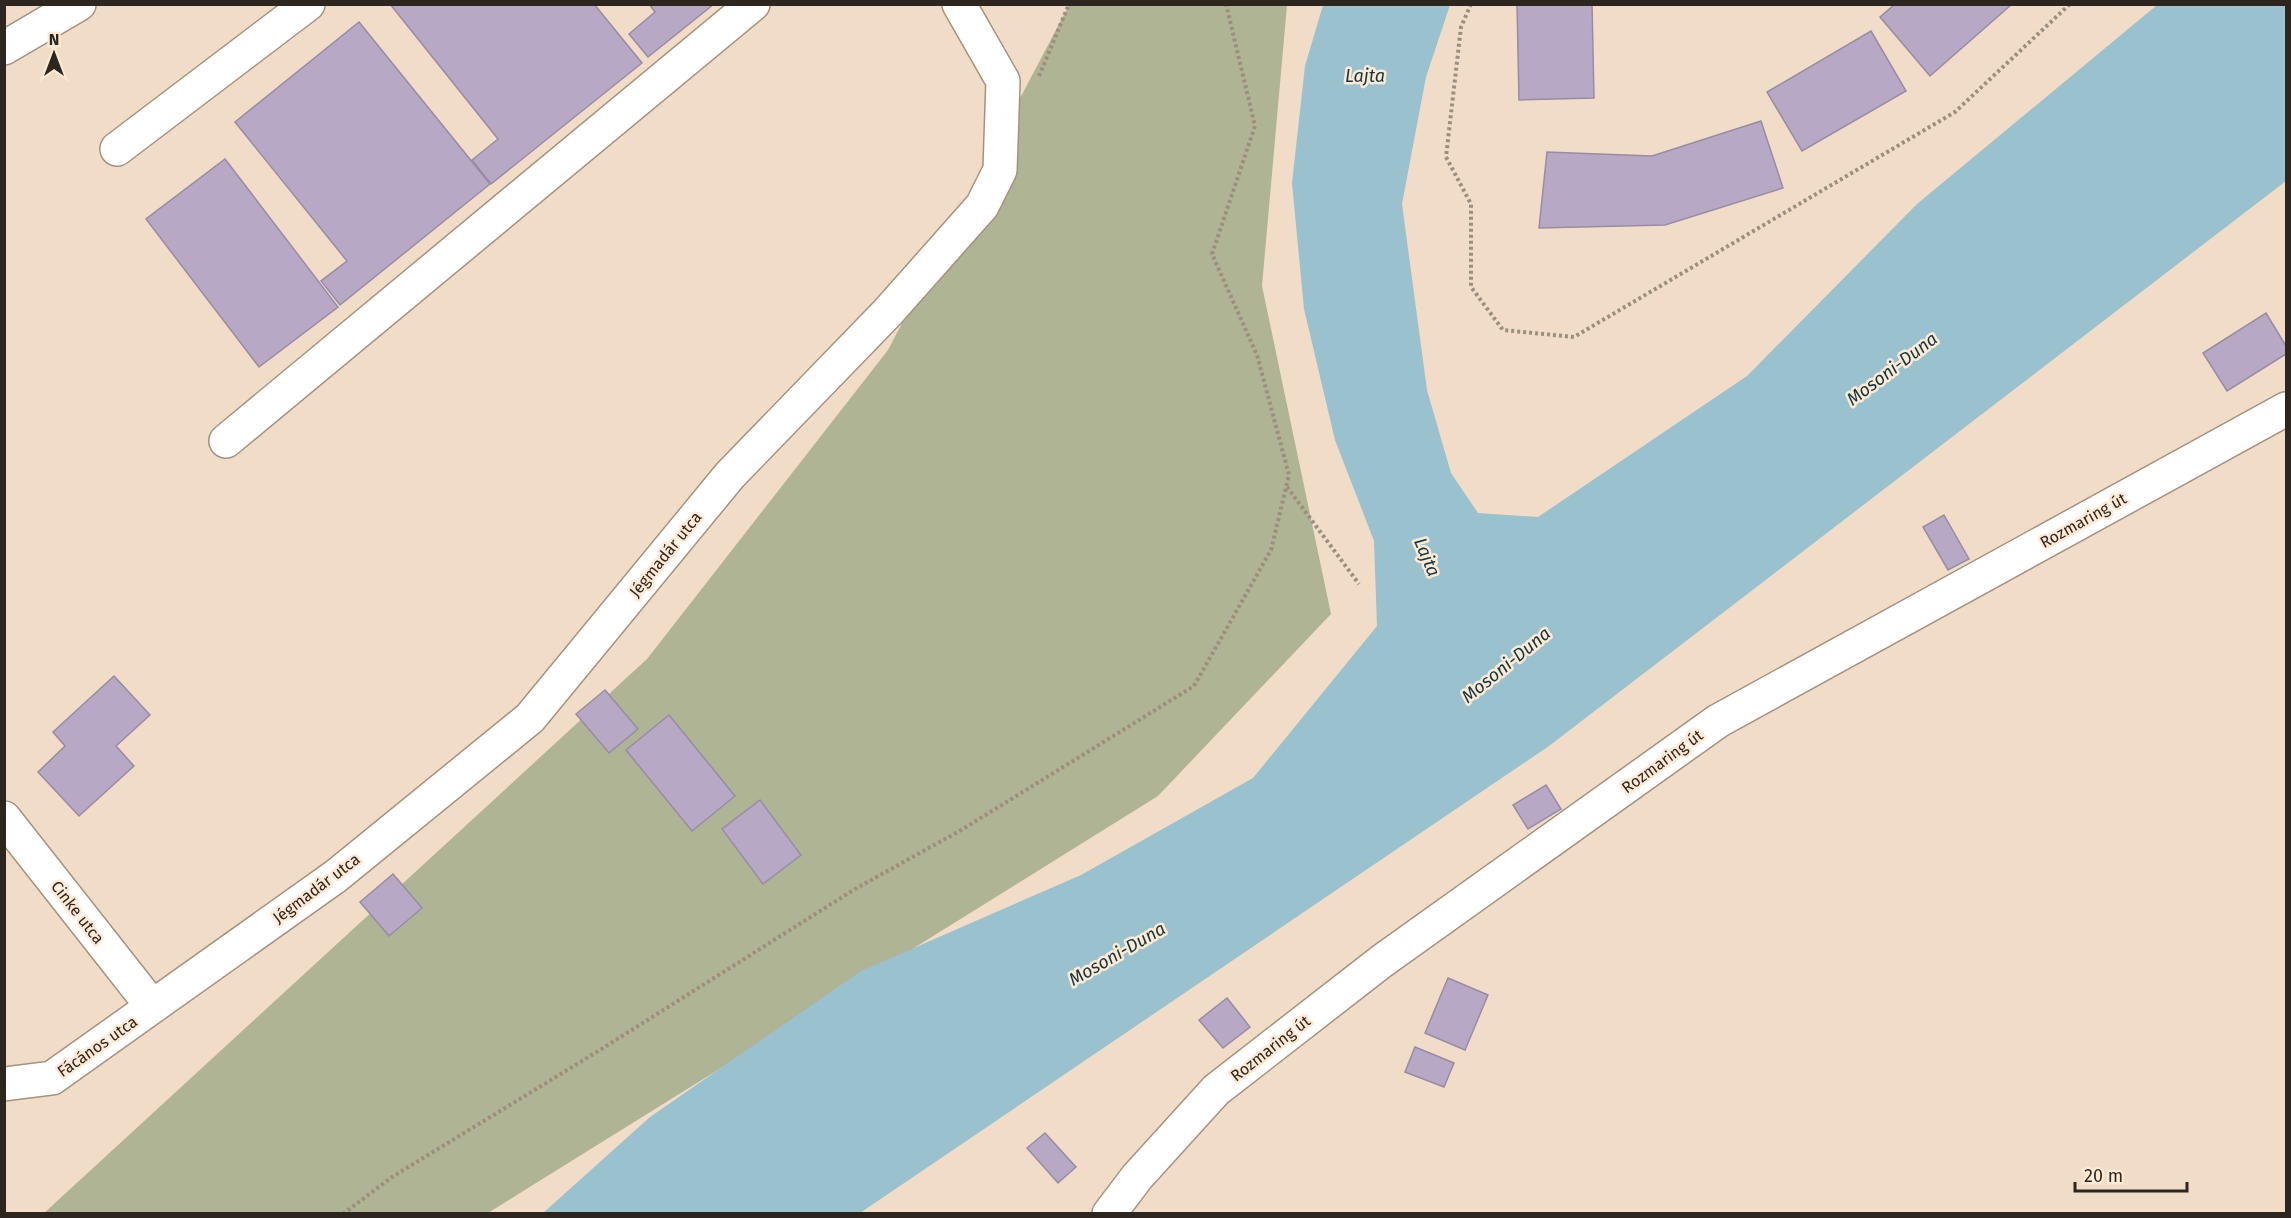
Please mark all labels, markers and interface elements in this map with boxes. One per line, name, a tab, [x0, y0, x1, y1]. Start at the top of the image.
north arrow	[24, 24, 84, 84]
text: N	[49, 30, 59, 49]
water label: Lajta	[1345, 65, 1385, 87]
water label: Mosoni-Duna	[1842, 328, 1942, 410]
street label: Rozmaring út	[2037, 489, 2130, 552]
street label: Jégmadár utca	[625, 508, 706, 601]
water label: Lajta	[1409, 534, 1445, 580]
water label: Mosoni-Duna	[1457, 622, 1555, 708]
street label: Rozmaring út	[1618, 725, 1707, 797]
street label: Jégmadár utca	[269, 849, 364, 927]
street label: Cinke utca	[47, 877, 108, 948]
water label: Mosoni-Duna	[1065, 917, 1169, 991]
street label: Rozmaring út	[1227, 1011, 1314, 1085]
street label: Fácános utca	[54, 1012, 141, 1081]
scale bar	[2075, 1155, 2188, 1193]
text: 20 m	[2084, 1165, 2123, 1187]

